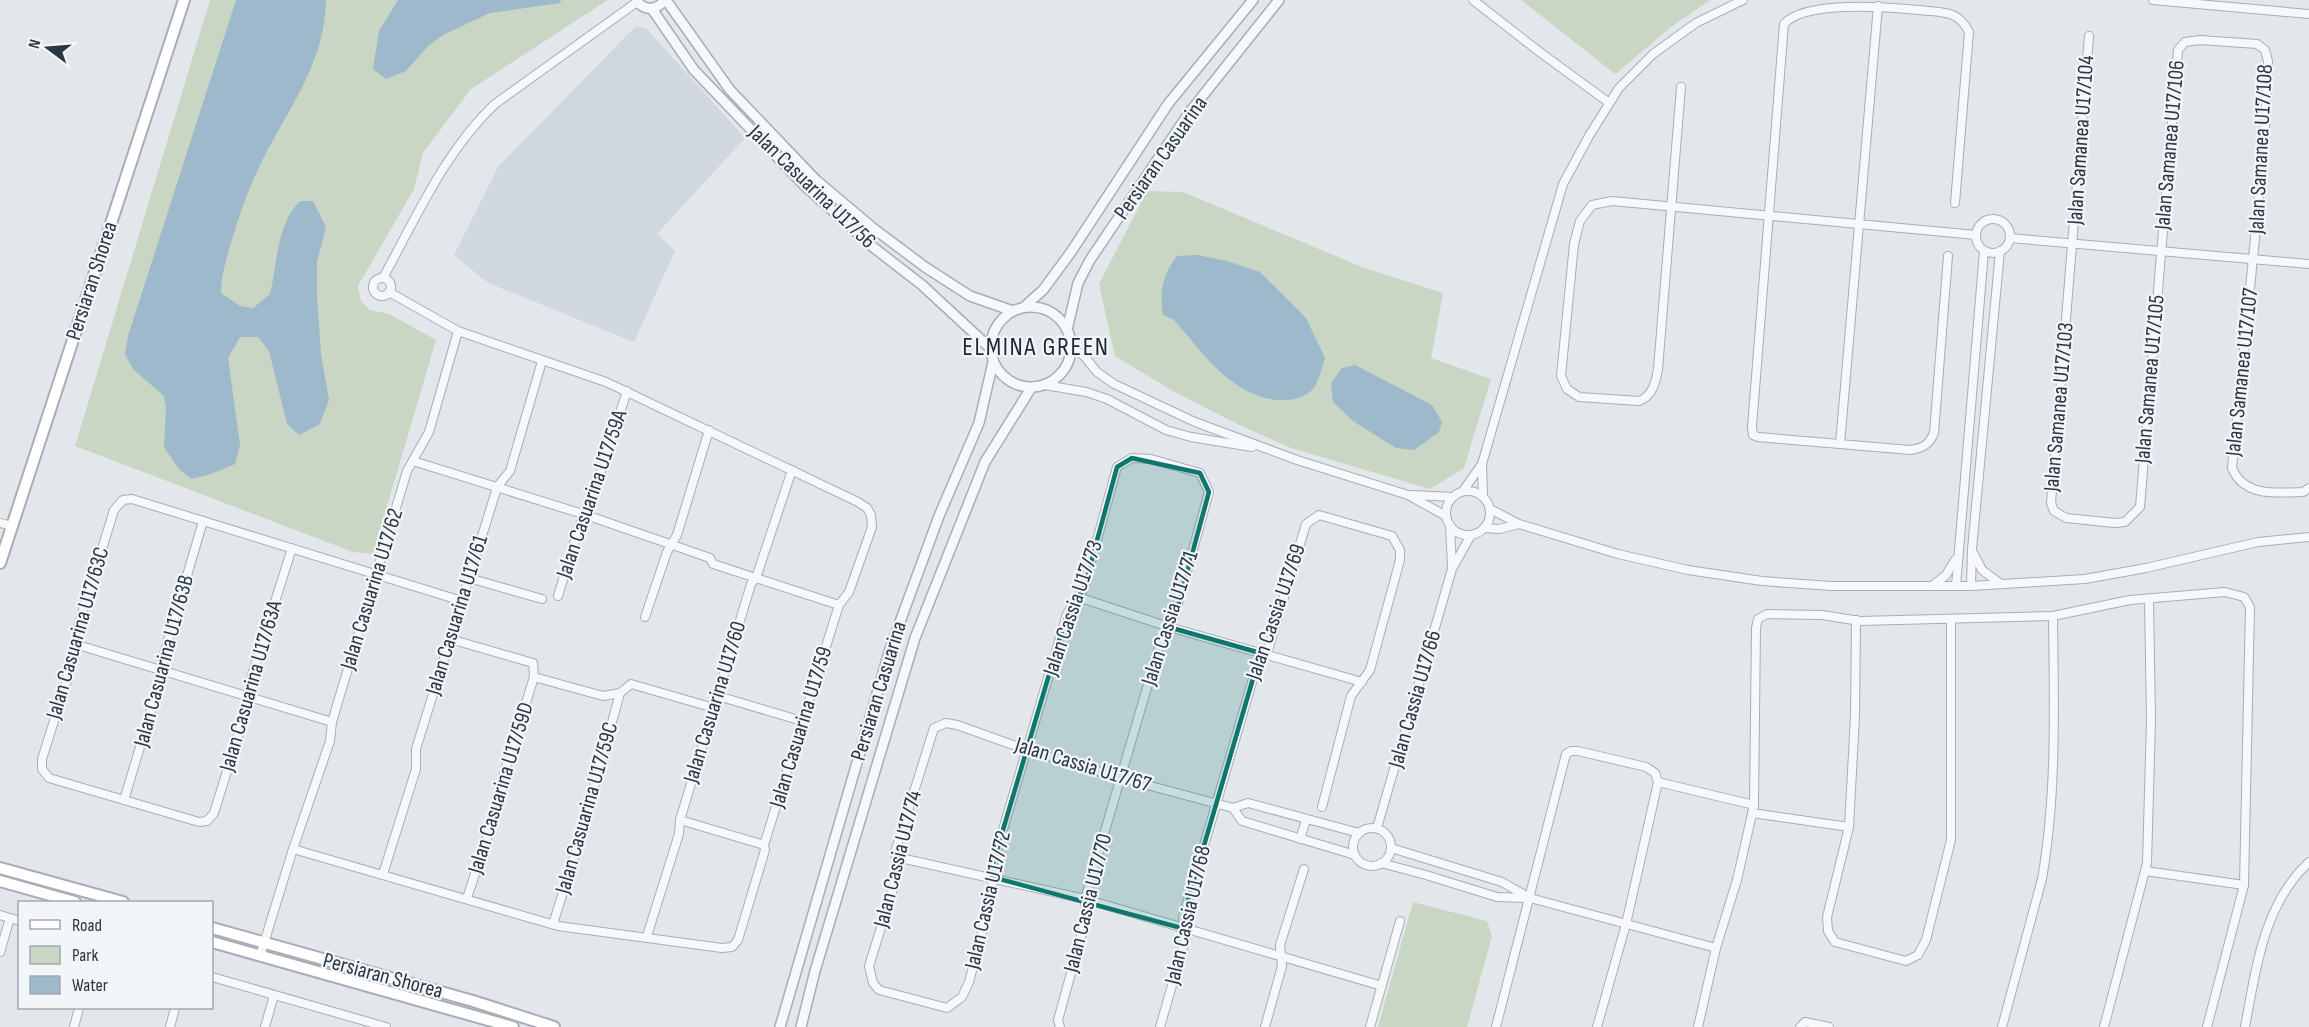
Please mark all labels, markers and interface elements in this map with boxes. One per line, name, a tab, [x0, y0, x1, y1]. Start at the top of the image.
north arrow	[18, 18, 78, 78]
text: N	[25, 38, 45, 51]
street label: Jalan Samanea U17/104	[2062, 55, 2100, 226]
street label: Jalan Samanea U17/106	[2149, 59, 2191, 232]
street label: Jalan Samanea U17/108	[2243, 63, 2279, 236]
street label: Persiaran Casuarina	[1108, 91, 1214, 225]
street label: Jalan Casuarina U17/56	[742, 119, 881, 255]
street label: Persiaran Shorea	[60, 218, 124, 344]
street label: Jalan Samanea U17/107	[2220, 286, 2264, 458]
street label: Jalan Samanea U17/105	[2129, 293, 2171, 465]
street label: Jalan Samanea U17/103	[2038, 321, 2080, 494]
district label: ELMINA GREEN	[962, 332, 1110, 363]
street label: Jalan Casuarina U17/59A	[550, 406, 634, 583]
street label: Jalan Casuarina U17/62	[334, 505, 409, 674]
street label: Jalan Casuarina U17/61	[420, 532, 494, 699]
street label: Jalan Cassia U17/73	[1037, 537, 1109, 680]
street label: Jalan Cassia U17/69	[1240, 541, 1312, 684]
street label: Jalan Casuarina U17/63C	[40, 544, 115, 723]
street label: Jalan Cassia U17/71	[1135, 547, 1205, 690]
street label: Jalan Casuarina U17/63B	[128, 572, 200, 751]
street label: Jalan Casuarina U17/63A	[213, 597, 288, 775]
street label: Jalan Casuarina U17/60	[677, 618, 752, 787]
street label: Persiaran Casuarina	[845, 618, 913, 764]
street label: Jalan Cassia U17/66	[1382, 627, 1448, 772]
street label: Jalan Casuarina U17/59	[763, 643, 838, 812]
street label: Jalan Casuarina U17/59D	[462, 699, 540, 878]
street label: Jalan Casuarina U17/59C	[549, 719, 624, 898]
street label: Jalan Cassia U17/67	[1011, 731, 1154, 799]
street label: Jalan Cassia U17/74	[868, 788, 928, 931]
street label: Jalan Cassia U17/72	[959, 828, 1017, 973]
street label: Jalan Cassia U17/70	[1057, 831, 1118, 976]
street label: Jalan Cassia U17/68	[1159, 843, 1217, 988]
legend	[18, 901, 213, 1009]
text: Road	[72, 915, 102, 936]
text: Park	[72, 945, 98, 966]
street label: Persiaran Shorea	[320, 947, 446, 1005]
text: Water	[72, 975, 108, 996]

